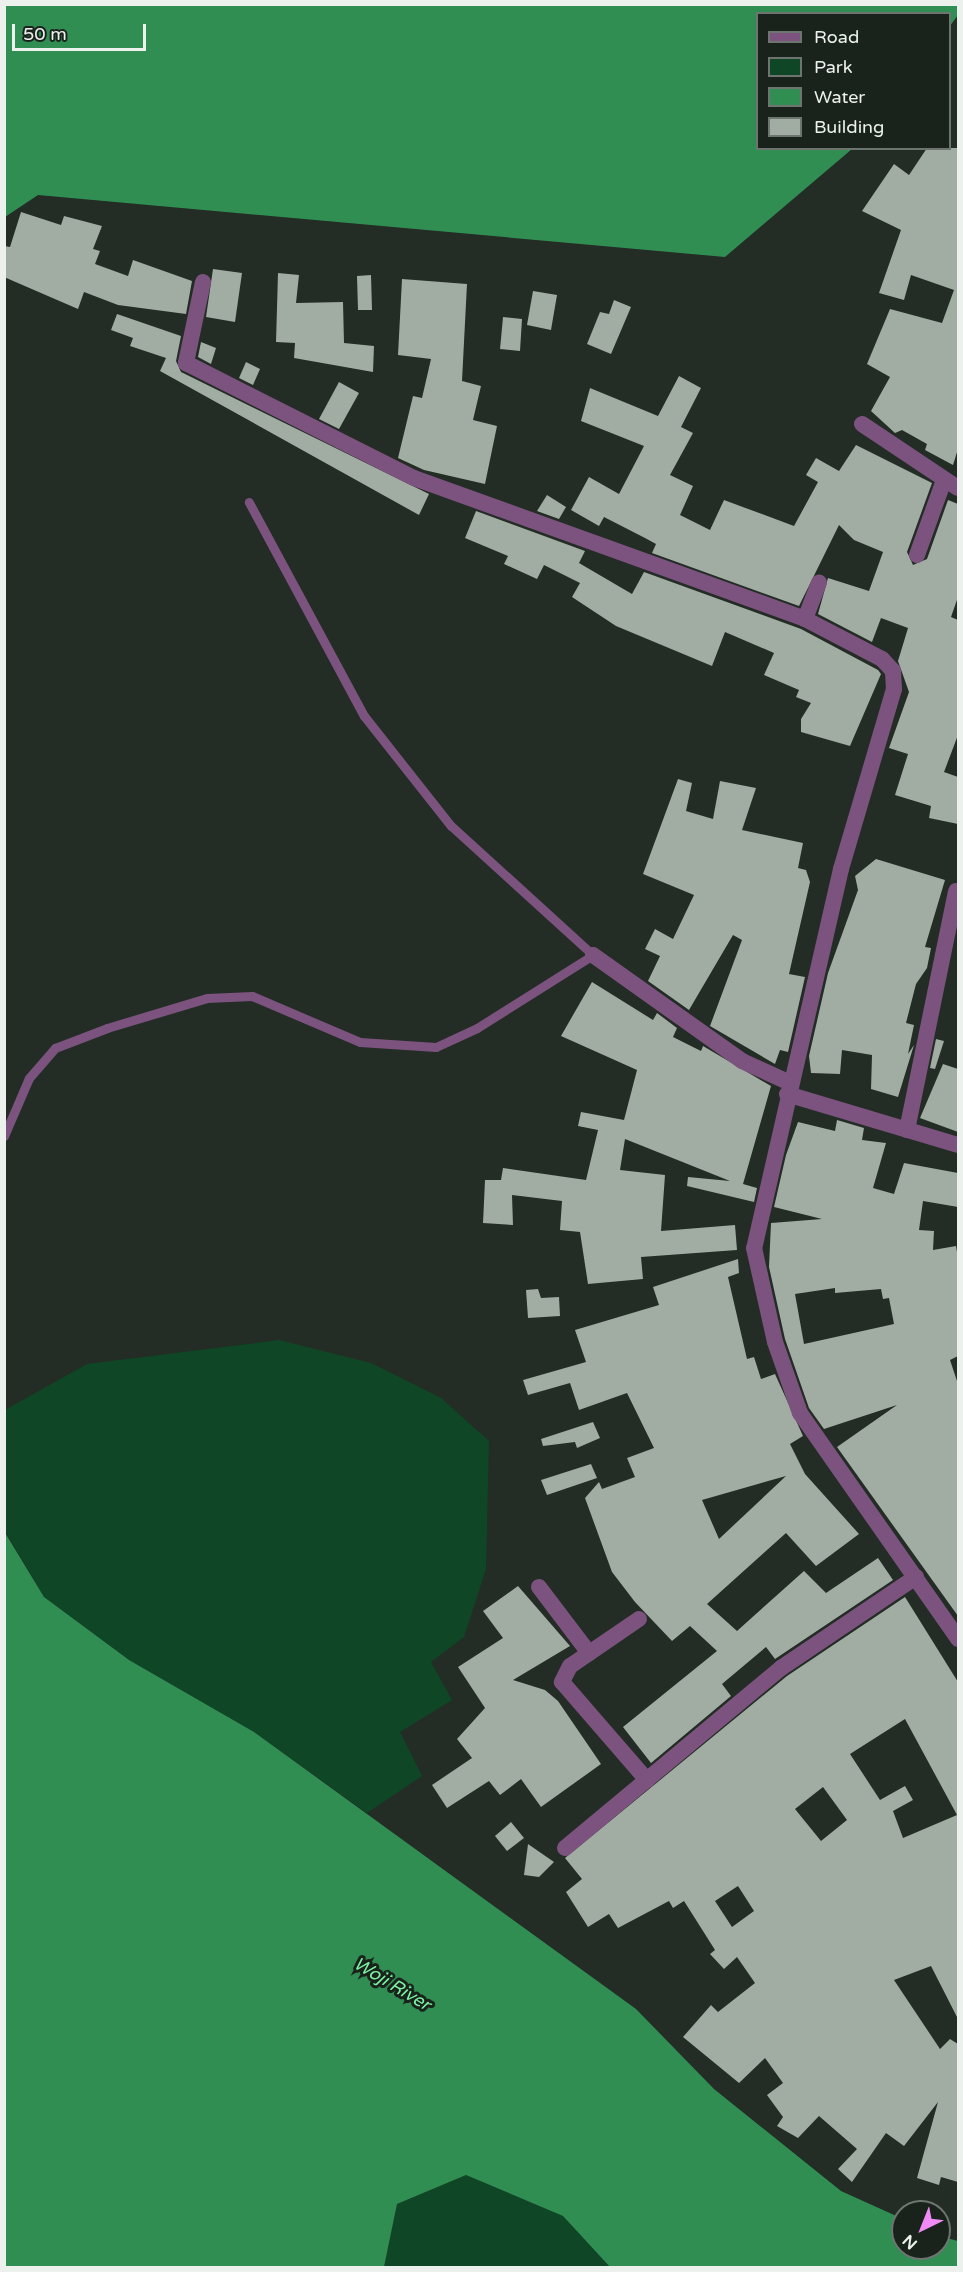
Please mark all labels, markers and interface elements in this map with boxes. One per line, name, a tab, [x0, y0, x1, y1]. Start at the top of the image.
scale bar	[15, 12, 148, 50]
legend	[756, 12, 951, 150]
text: 50 m	[23, 23, 67, 45]
text: Road	[814, 26, 859, 48]
text: Park	[814, 56, 852, 78]
text: Water	[814, 86, 865, 108]
text: Building	[814, 116, 884, 138]
water label: Woji River	[350, 1953, 434, 2015]
north arrow	[891, 2200, 951, 2260]
text: N	[899, 2230, 922, 2253]

